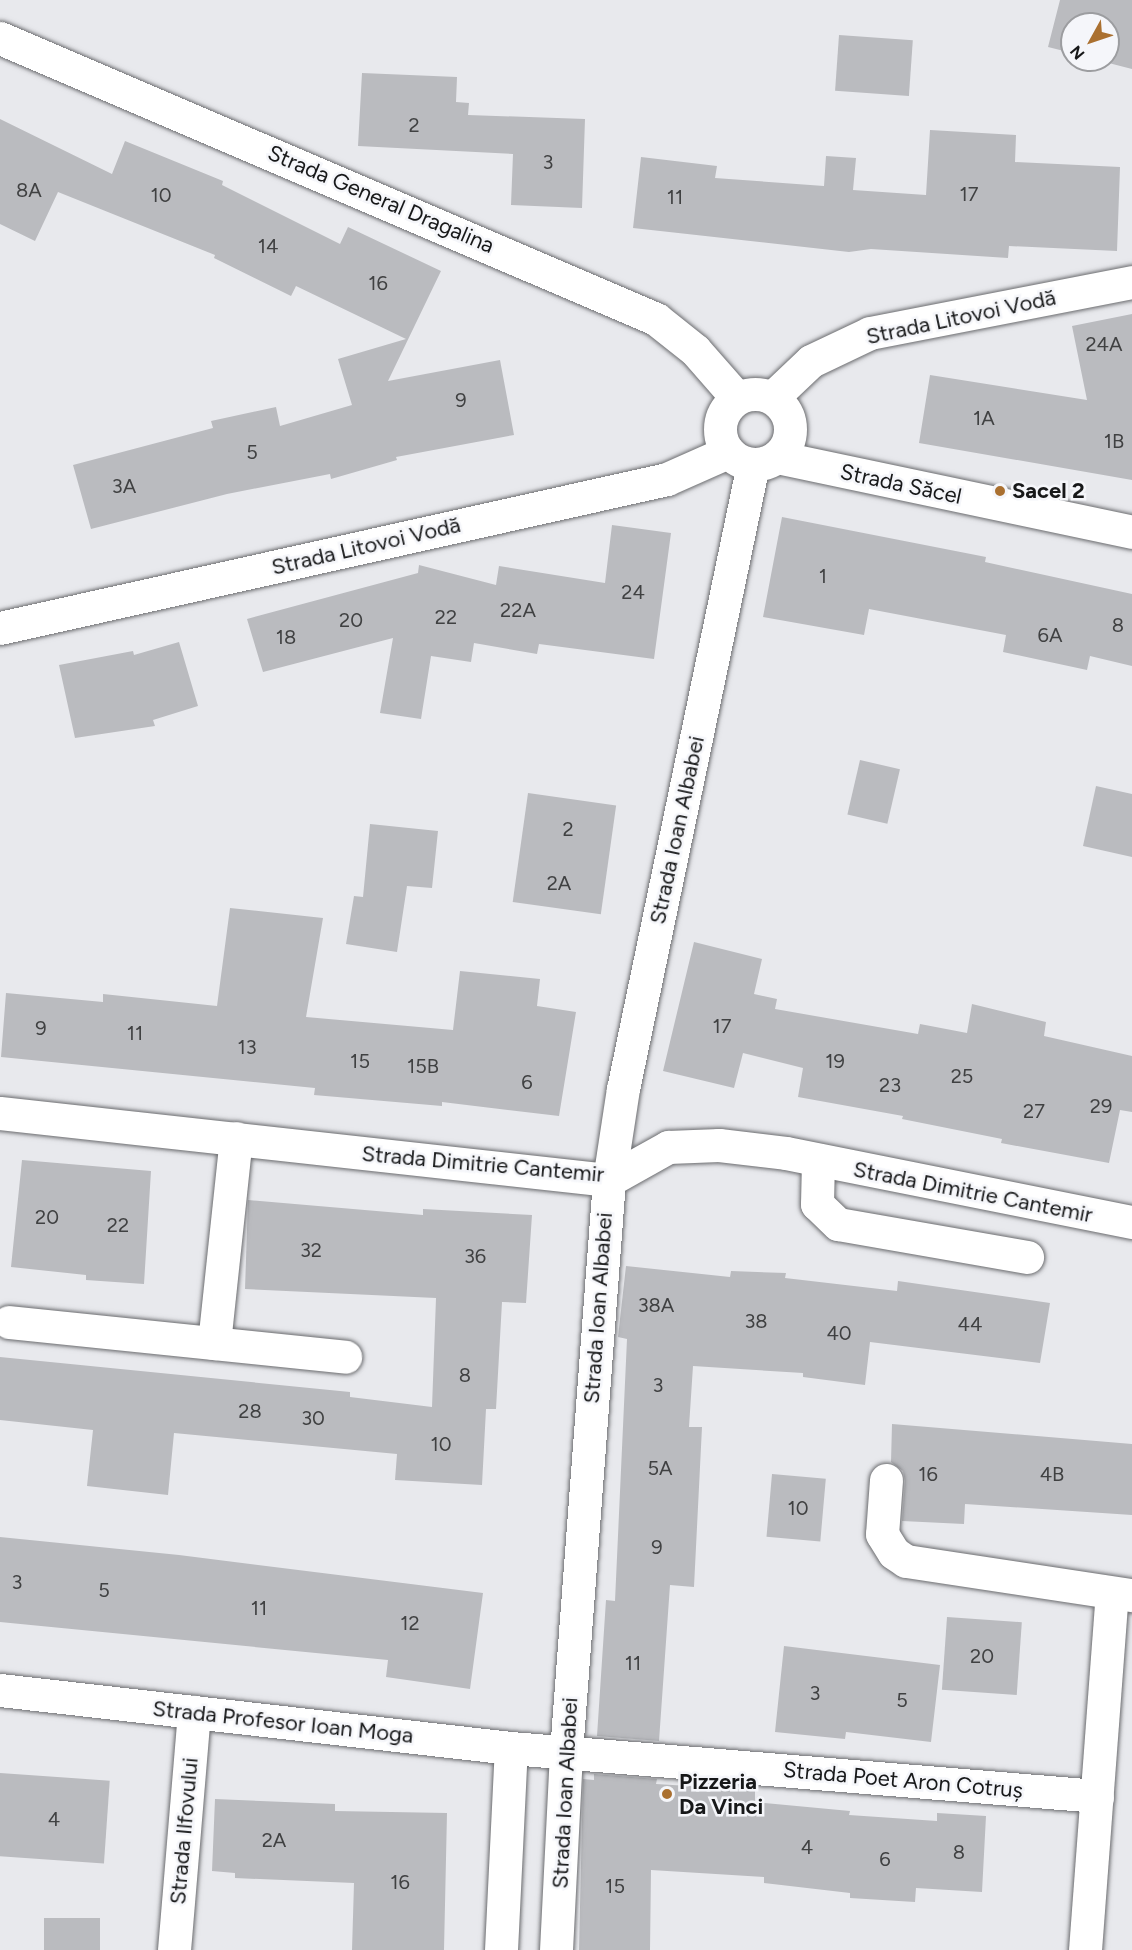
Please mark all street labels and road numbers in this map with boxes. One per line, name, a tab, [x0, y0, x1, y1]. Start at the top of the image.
street label: Strada General Dragalina	[264, 139, 498, 259]
street label: Strada Litovoi Vodă	[864, 284, 1058, 350]
street label: Strada Săcel	[838, 458, 964, 510]
street label: Strada Litovoi Vodă	[269, 511, 463, 581]
street label: Strada Ioan Albabei	[644, 734, 710, 926]
street label: Strada Dimitrie Cantemir	[361, 1140, 605, 1188]
street label: Strada Dimitrie Cantemir	[851, 1156, 1095, 1228]
street label: Strada Ioan Albabei	[578, 1212, 618, 1404]
street label: Strada Profesor Ioan Moga	[151, 1695, 415, 1749]
street label: Strada Ioan Albabei	[547, 1697, 583, 1889]
street label: Strada Ilfovului	[164, 1756, 204, 1906]
street label: Strada Poet Aron Cotruș	[782, 1756, 1024, 1804]

